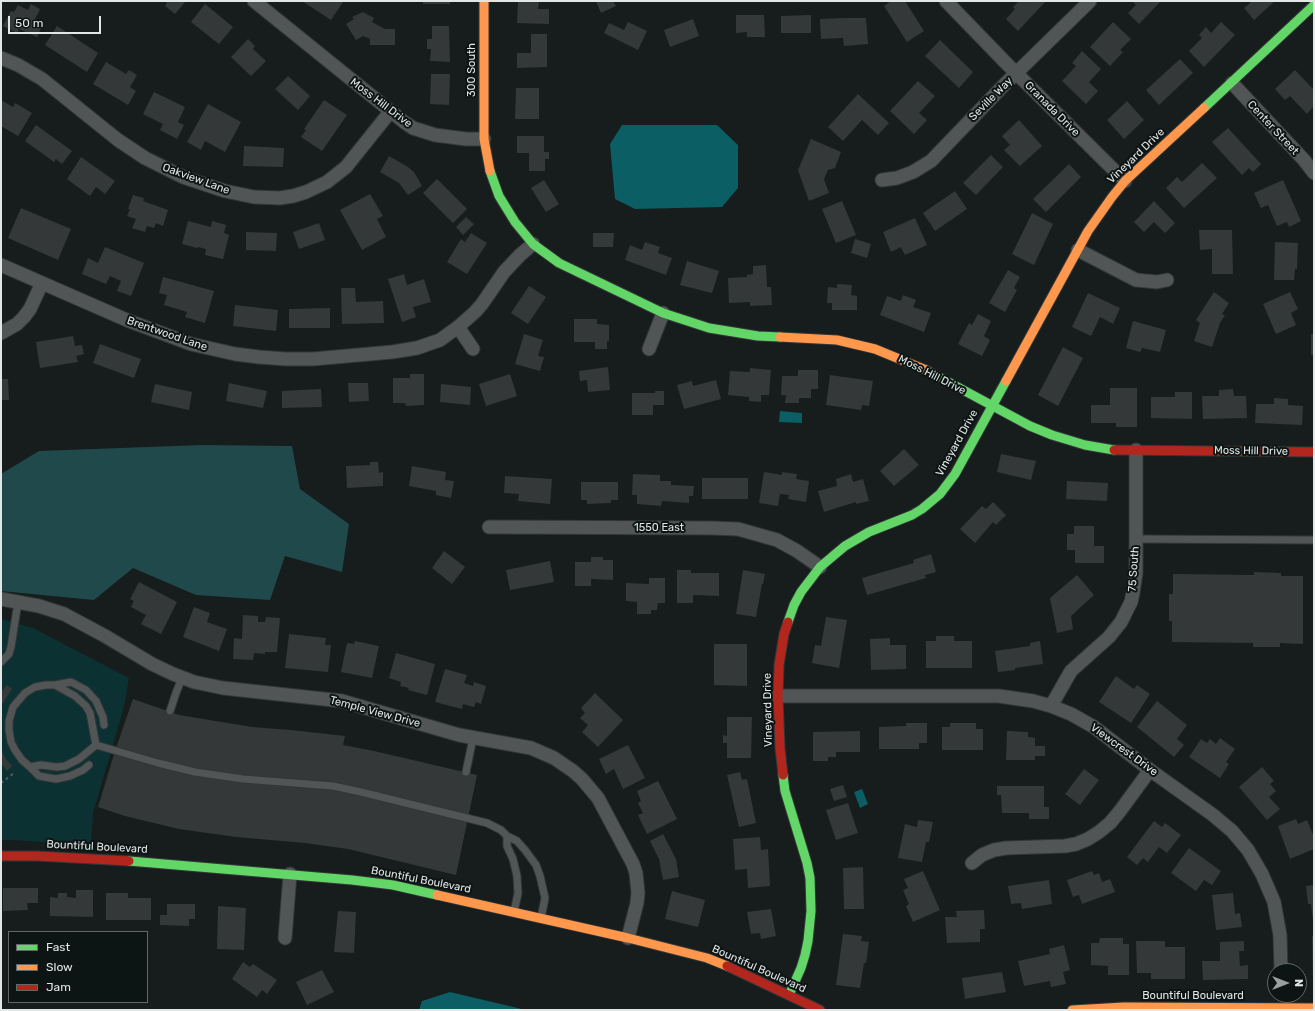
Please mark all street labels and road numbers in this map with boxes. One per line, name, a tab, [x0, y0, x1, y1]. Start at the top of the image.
street label: 300 South	[465, 43, 479, 97]
street label: Seville Way	[966, 74, 1016, 124]
street label: Moss Hill Drive	[347, 75, 415, 131]
street label: Granada Drive	[1022, 79, 1082, 139]
street label: Center Street	[1245, 98, 1301, 158]
street label: Vineyard Drive	[1105, 125, 1167, 187]
street label: Oakview Lane	[161, 161, 231, 197]
street label: Brentwood Lane	[125, 314, 209, 354]
street label: Moss Hill Drive	[896, 352, 968, 398]
street label: Vineyard Drive	[933, 407, 981, 479]
street label: Moss Hill Drive	[1214, 444, 1288, 458]
street label: 1550 East	[634, 521, 684, 535]
street label: 75 South	[1126, 546, 1142, 592]
street label: Vineyard Drive	[761, 673, 775, 747]
street label: Temple View Drive	[328, 694, 422, 730]
street label: Viewcrest Drive	[1088, 721, 1160, 779]
street label: Bountiful Boulevard	[46, 838, 148, 856]
street label: Bountiful Boulevard	[370, 864, 472, 896]
street label: Bountiful Boulevard	[710, 942, 808, 996]
street label: Bountiful Boulevard	[1142, 989, 1244, 1003]

